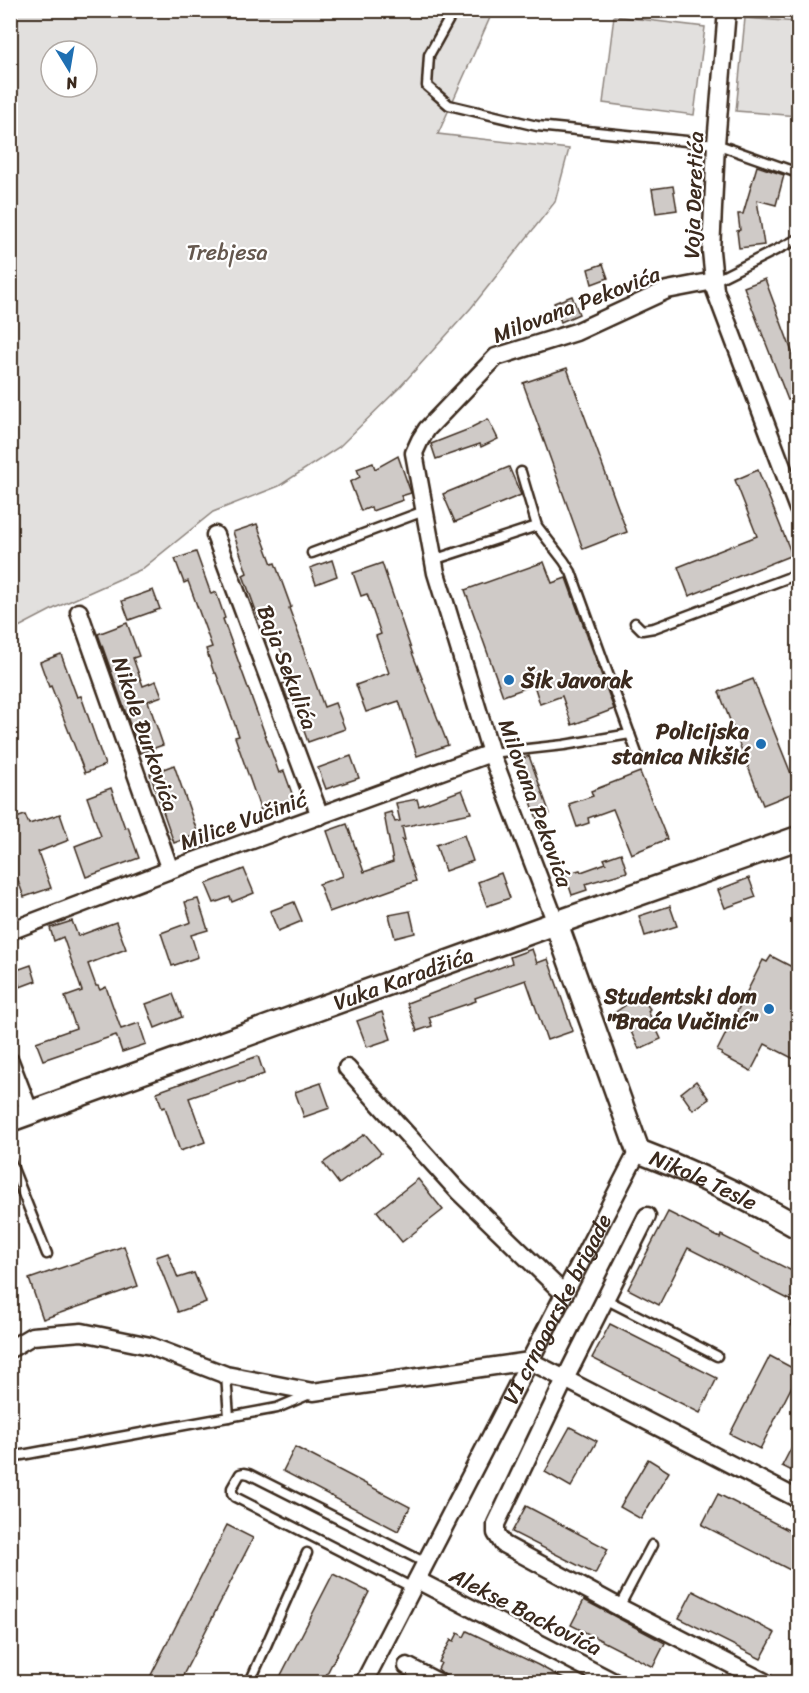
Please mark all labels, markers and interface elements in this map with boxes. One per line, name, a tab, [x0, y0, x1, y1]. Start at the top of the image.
north arrow	[39, 39, 99, 99]
text: N	[63, 68, 81, 99]
street label: Voja Deretića	[672, 131, 715, 259]
park label: Trebjesa	[186, 233, 268, 272]
street label: Milovana Pekovića	[487, 254, 667, 354]
street label: Baja Sekulića	[246, 599, 329, 735]
street label: Nikole Đurkovića	[101, 651, 190, 817]
place label: Šik Javorak	[520, 661, 634, 700]
marker: Šik Javorak	[502, 673, 516, 687]
place label: Policijska stanica Nikšić	[611, 712, 751, 776]
street label: Milovana Pekovića	[487, 713, 584, 894]
marker: Policijska stanica Nikšić	[754, 737, 768, 751]
street label: Milice Vučinić	[174, 779, 314, 862]
street label: Vuka Karadžića	[328, 935, 479, 1022]
place label: Studentski dom "Braća Vučinić"	[603, 977, 759, 1041]
marker: Studentski dom "Braća Vučinić"	[762, 1002, 776, 1016]
street label: Nikole Tesle	[644, 1138, 765, 1222]
street label: VI crnogorske brigade	[491, 1206, 623, 1411]
street label: Alekse Backovića	[442, 1556, 609, 1667]

